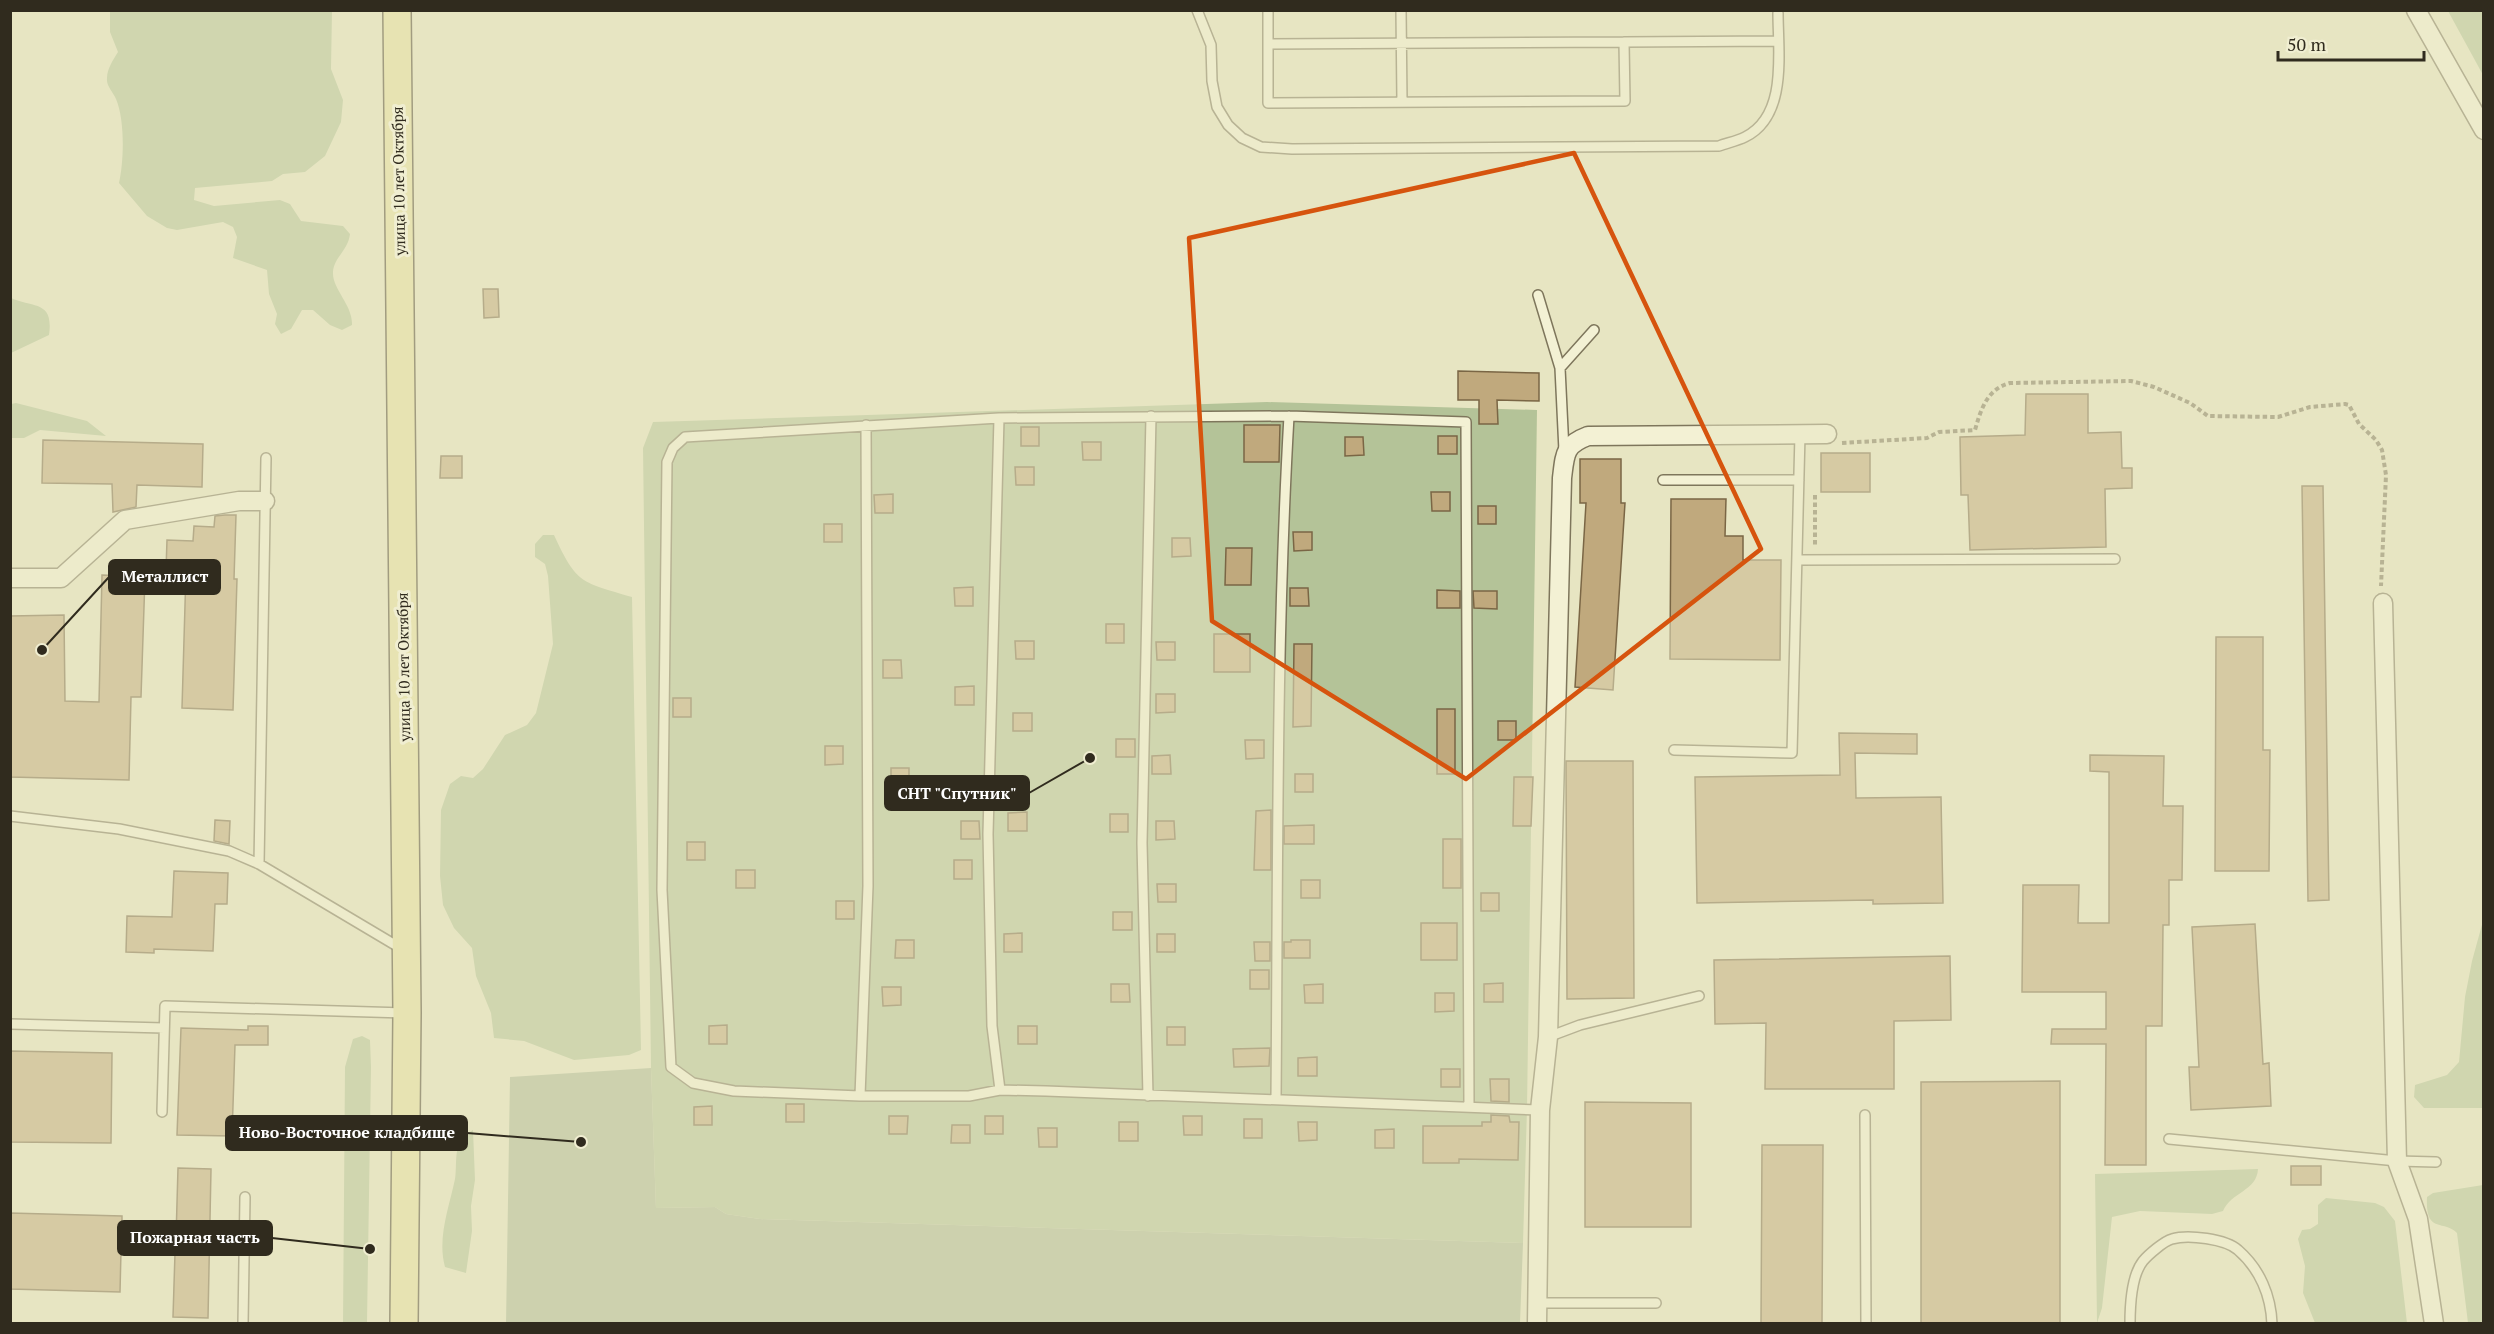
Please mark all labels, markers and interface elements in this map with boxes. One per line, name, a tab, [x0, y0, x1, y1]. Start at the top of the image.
scale bar	[2278, 24, 2424, 62]
text: 50 m	[2287, 32, 2327, 56]
street label: улица 10 лет Октября	[387, 106, 409, 257]
callout: Металлист	[109, 560, 220, 594]
text: Металлист	[121, 565, 209, 587]
street label: улица 10 лет Октября	[392, 592, 414, 743]
callout: СНТ "Спутник"	[885, 776, 1029, 810]
text: СНТ "Спутник"	[897, 782, 1017, 804]
callout: Ново-Восточное кладбище	[226, 1116, 467, 1150]
text: Ново-Восточное кладбище	[239, 1121, 456, 1143]
callout: Пожарная часть	[118, 1221, 272, 1255]
text: Пожарная часть	[130, 1226, 260, 1248]

